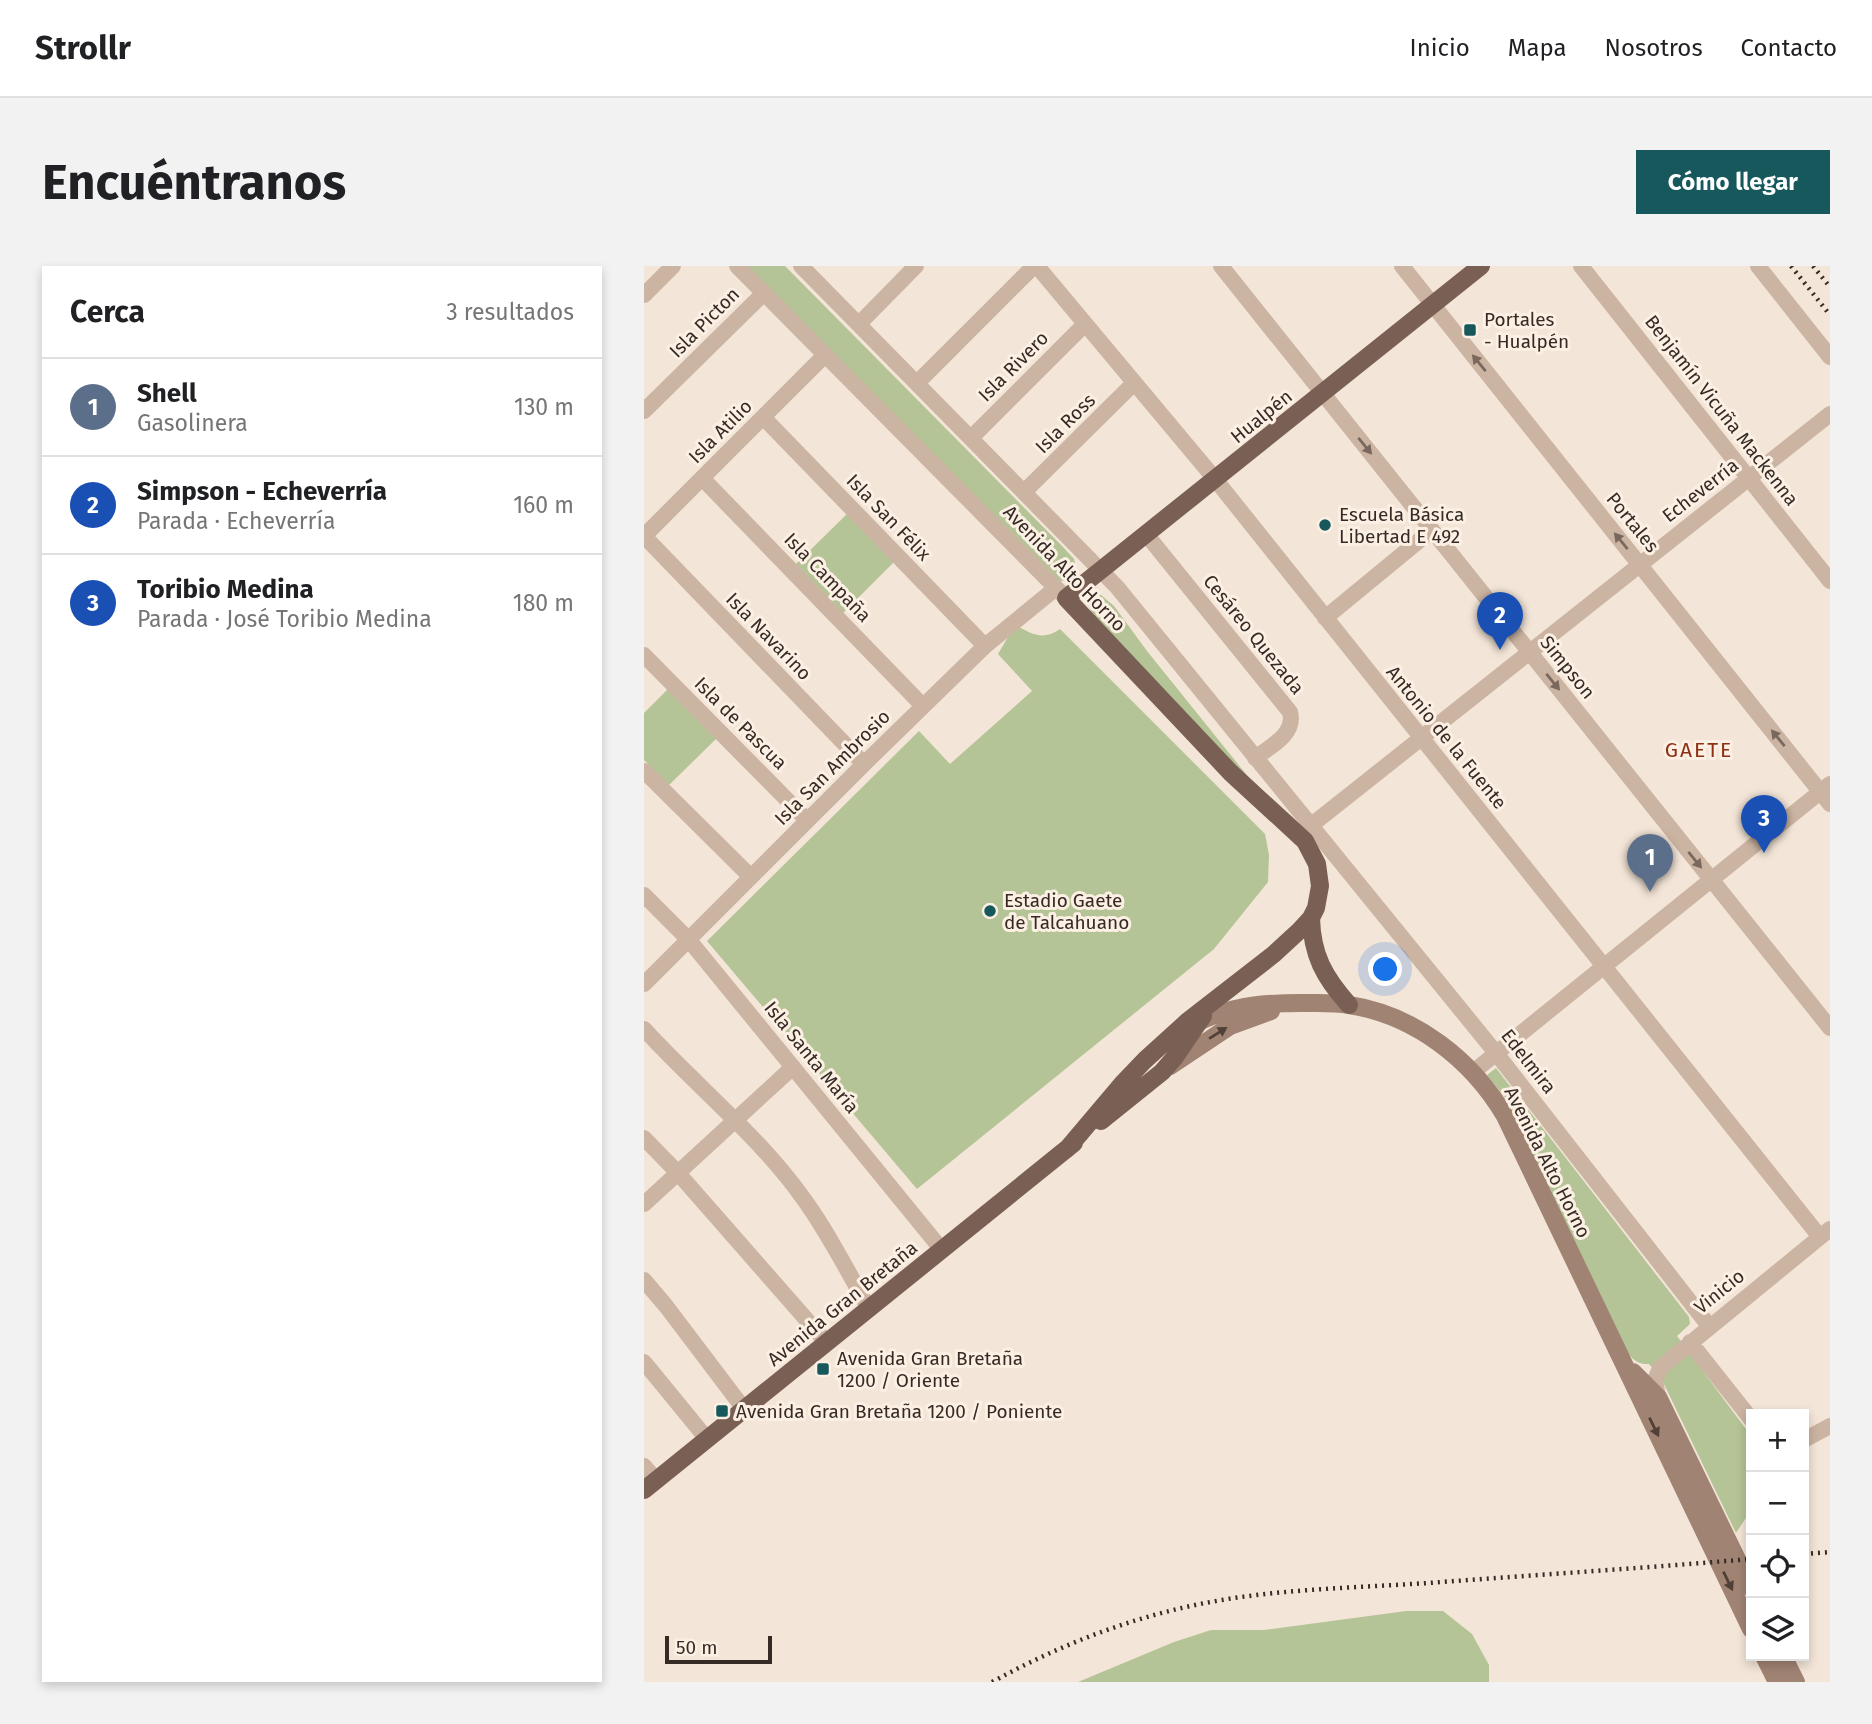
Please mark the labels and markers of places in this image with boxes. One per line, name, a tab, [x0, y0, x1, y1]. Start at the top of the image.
place label: Portales - Hualpén	[1484, 308, 1569, 353]
marker: Portales - Hualpén	[1462, 322, 1478, 338]
place label: Escuela Básica Libertad E 492	[1339, 503, 1464, 548]
marker: Escuela Básica Libertad E 492	[1317, 517, 1333, 533]
pin: 2	[1477, 592, 1523, 650]
pin: 3	[1741, 795, 1787, 853]
pin: 1	[1627, 834, 1673, 892]
place label: Estadio Gaete de Talcahuano	[1004, 889, 1129, 934]
marker: Estadio Gaete de Talcahuano	[982, 903, 998, 919]
place label: Avenida Gran Bretaña 1200 / Oriente	[837, 1347, 1023, 1392]
marker: Avenida Gran Bretaña 1200 / Oriente	[815, 1361, 831, 1377]
place label: Avenida Gran Bretaña 1200 / Poniente	[736, 1400, 1062, 1423]
marker: Avenida Gran Bretaña 1200 / Poniente	[714, 1403, 730, 1419]

